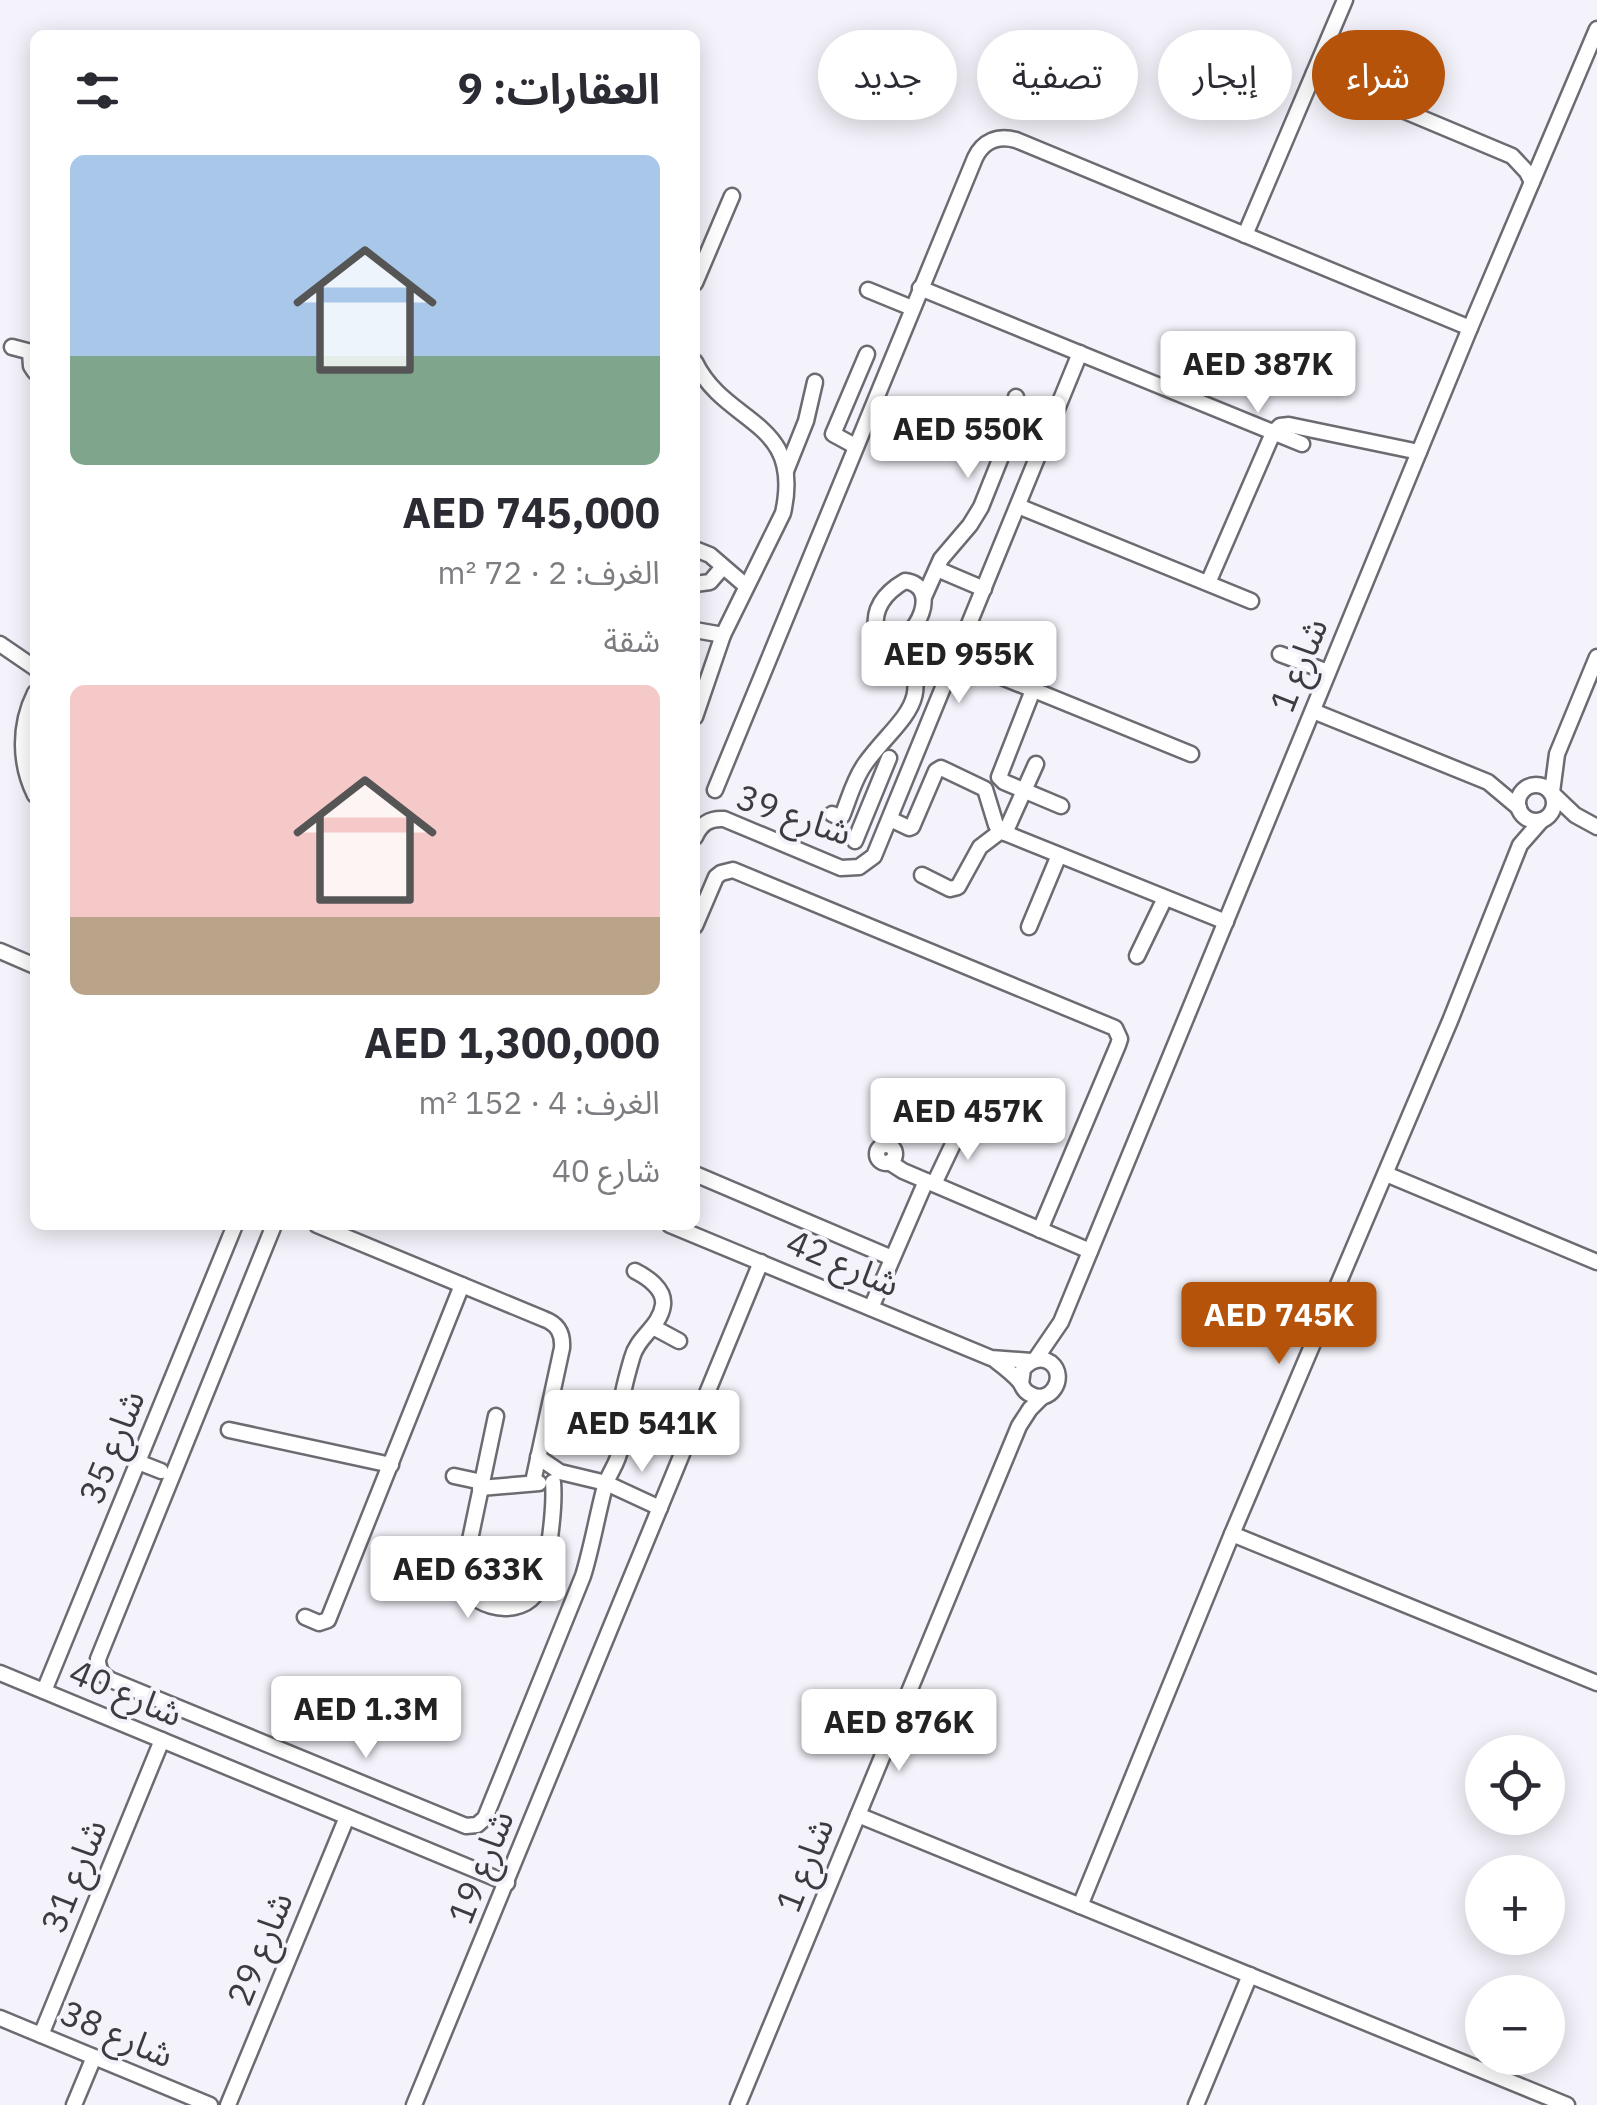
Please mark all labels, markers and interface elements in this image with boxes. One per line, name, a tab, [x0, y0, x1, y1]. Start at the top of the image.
chip: جديد	[818, 30, 957, 120]
chip: تصفية	[977, 30, 1138, 120]
chip: إيجار	[1158, 30, 1292, 120]
chip: شراء	[1312, 30, 1445, 120]
text: العقارات: 9	[458, 61, 660, 116]
icon: filters	[70, 63, 125, 118]
icon: home	[275, 220, 455, 400]
pin: AED 387K	[1155, 331, 1361, 416]
text: AED 387K	[1182, 342, 1334, 384]
pin: AED 550K	[865, 396, 1071, 481]
text: AED 550K	[892, 407, 1044, 449]
text: AED 745,000	[402, 485, 660, 540]
text: الغرف: 2 · 72 m²	[438, 551, 660, 593]
street label: شارع 1	[1258, 611, 1341, 720]
text: شقة	[604, 619, 660, 661]
pin: AED 955K	[856, 621, 1062, 706]
text: AED 955K	[883, 632, 1035, 674]
icon: home	[275, 750, 455, 930]
street label: شارع 39	[730, 773, 858, 859]
text: AED 1,300,000	[364, 1015, 660, 1070]
pin: AED 457K	[865, 1078, 1071, 1163]
text: الغرف: 4 · 152 m²	[418, 1081, 660, 1123]
text: AED 457K	[892, 1089, 1044, 1131]
text: شارع 40	[552, 1149, 660, 1191]
street label: شارع 42	[778, 1218, 907, 1310]
pin: AED 745K	[1176, 1282, 1382, 1367]
text: AED 745K	[1203, 1293, 1355, 1335]
street label: شارع 35	[68, 1383, 158, 1512]
pin: AED 541K	[539, 1390, 745, 1475]
text: AED 541K	[566, 1401, 718, 1443]
pin: AED 633K	[365, 1536, 571, 1621]
text: AED 633K	[392, 1547, 544, 1589]
street label: شارع 40	[61, 1648, 190, 1740]
pin: AED 1.3M	[263, 1676, 469, 1761]
text: AED 1.3M	[293, 1687, 439, 1729]
pin: AED 876K	[796, 1689, 1002, 1774]
text: AED 876K	[823, 1700, 975, 1742]
map controls	[1465, 1735, 1565, 2075]
button: locate	[1465, 1735, 1565, 1835]
street label: شارع 19	[437, 1803, 527, 1932]
street label: شارع 1	[764, 1811, 847, 1920]
street label: شارع 31	[30, 1812, 120, 1941]
button: +	[1465, 1855, 1565, 1955]
street label: شارع 29	[216, 1885, 306, 2014]
button: −	[1465, 1975, 1565, 2075]
street label: شارع 38	[52, 1989, 181, 2081]

